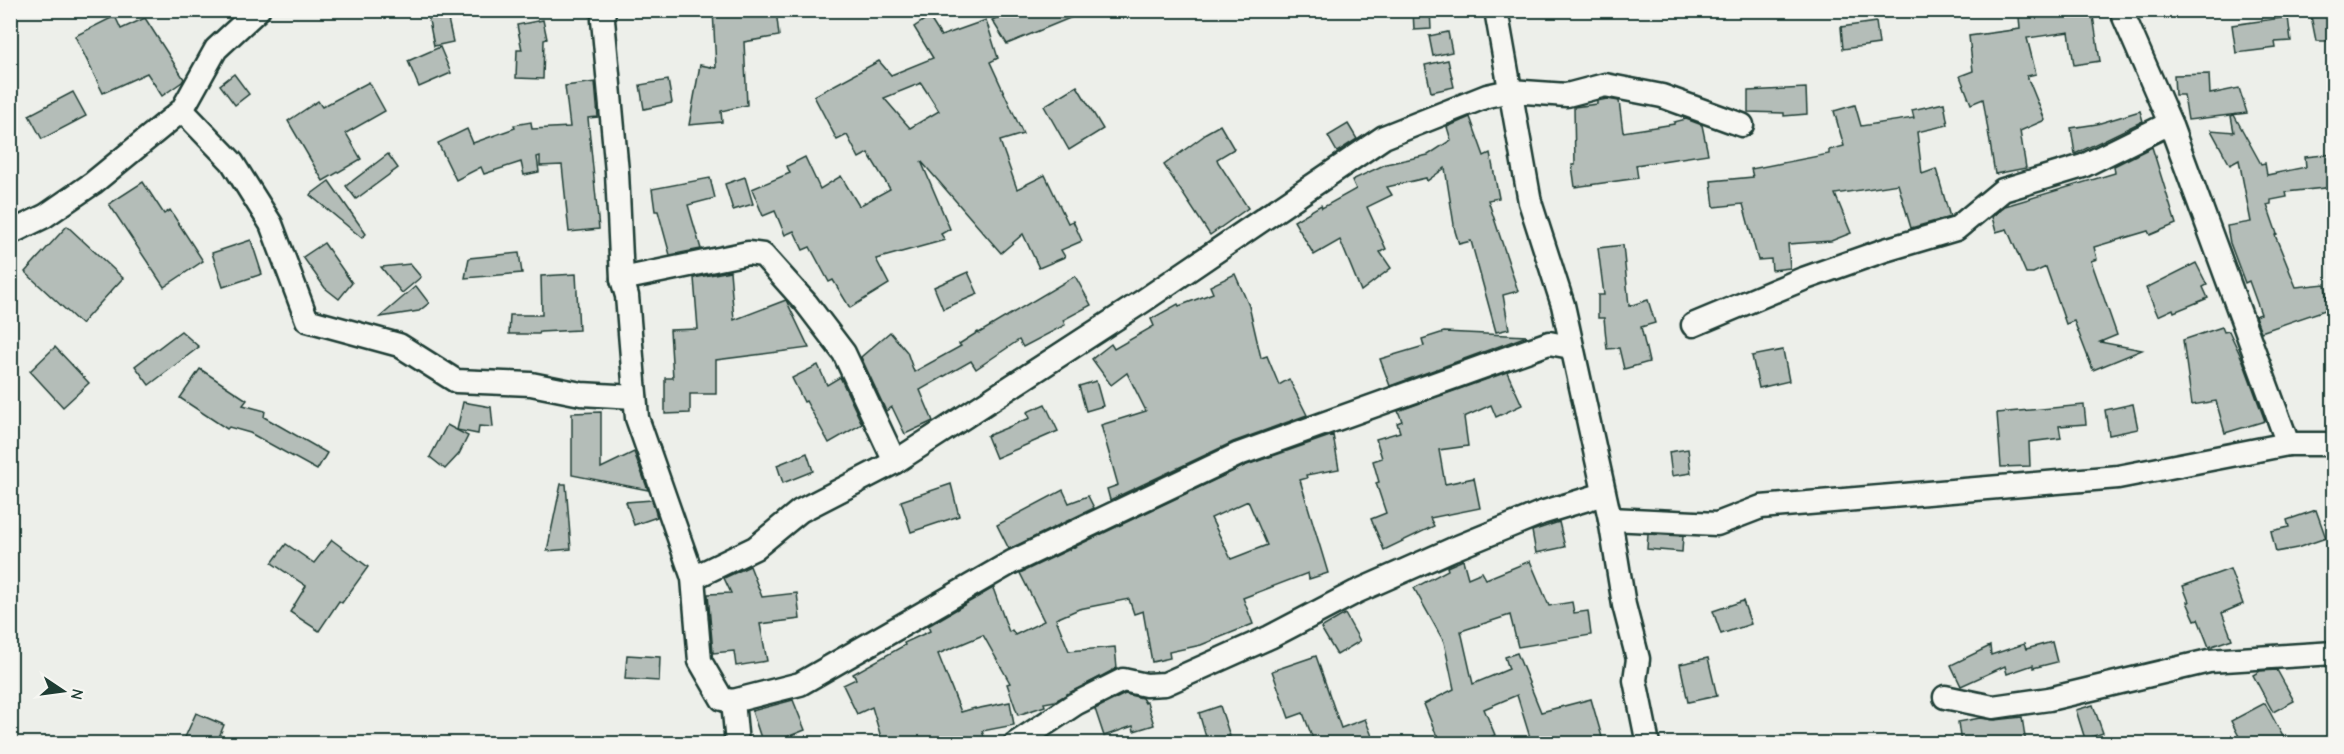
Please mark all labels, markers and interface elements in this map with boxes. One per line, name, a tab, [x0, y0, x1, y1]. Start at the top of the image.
north arrow	[33, 661, 93, 721]
text: N	[67, 687, 87, 701]

